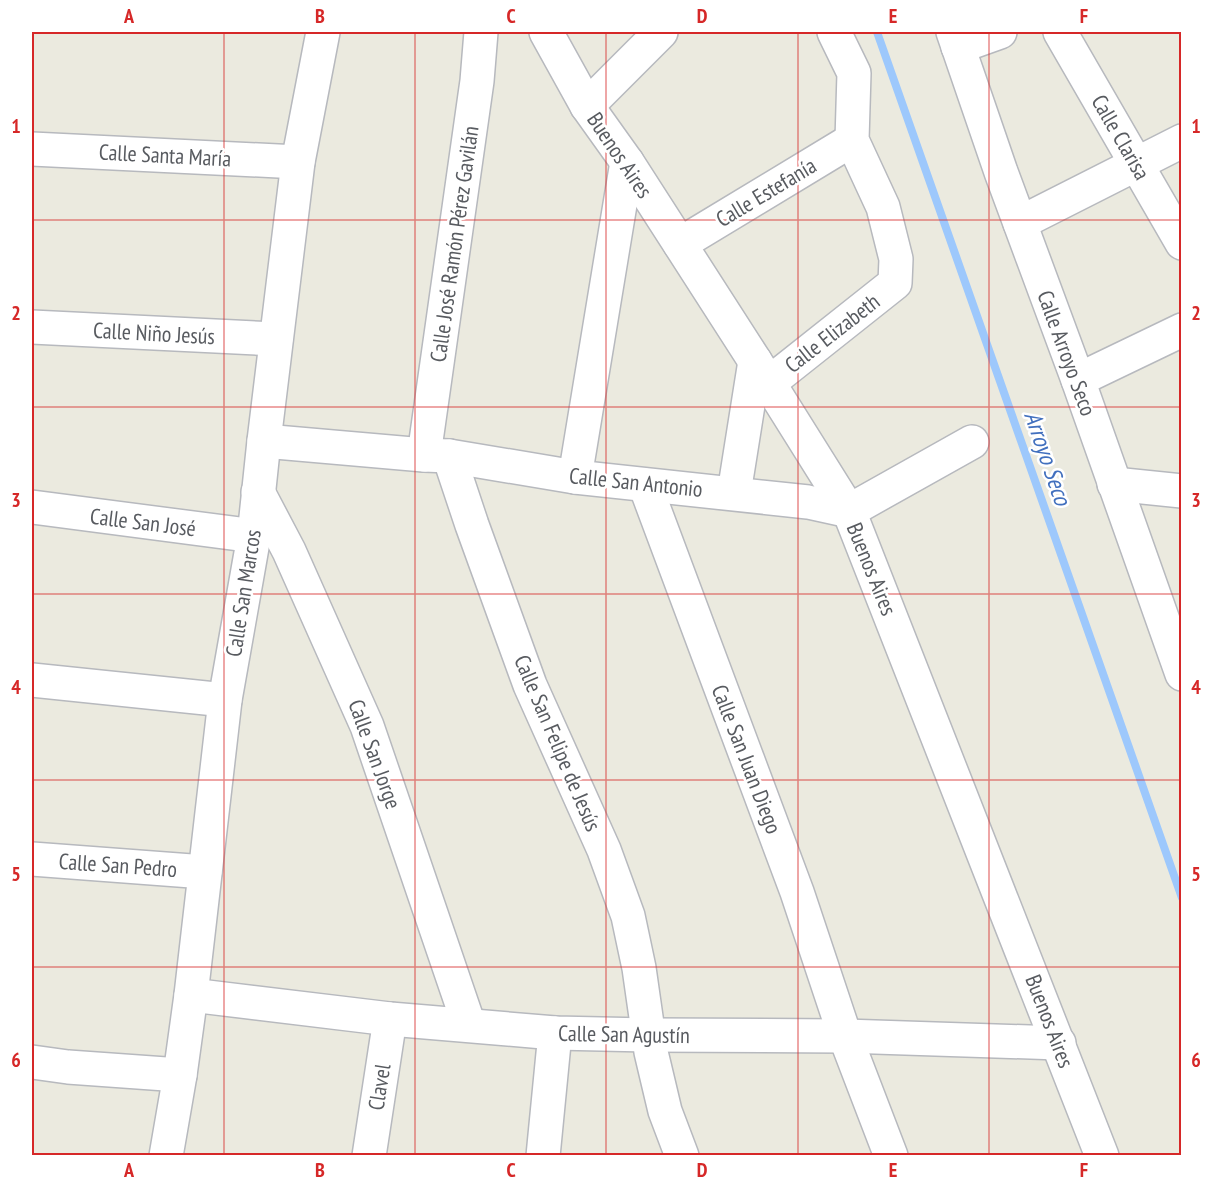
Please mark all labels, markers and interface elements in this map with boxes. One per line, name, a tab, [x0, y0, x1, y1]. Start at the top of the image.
text: A	[123, 3, 135, 29]
text: B	[315, 3, 325, 29]
text: C	[506, 3, 516, 29]
text: D	[697, 3, 708, 29]
text: E	[889, 3, 897, 29]
text: F	[1080, 3, 1088, 29]
street label: Calle Clarisa	[1085, 89, 1157, 185]
street label: Buenos Aires	[581, 107, 659, 203]
text: 1	[11, 113, 21, 139]
text: 1	[1191, 113, 1201, 139]
street label: Calle José Ramón Pérez Gavilán	[424, 124, 484, 364]
street label: Calle Santa María	[98, 138, 232, 172]
street label: Calle Estefanía	[711, 151, 821, 233]
street label: Calle Arroyo Seco	[1031, 286, 1103, 420]
street label: Calle Elizabeth	[779, 287, 885, 379]
text: 2	[11, 300, 21, 326]
text: 2	[1191, 300, 1201, 326]
street label: Calle Niño Jesús	[92, 316, 216, 350]
water label: Arroyo Seco	[1017, 407, 1079, 511]
street label: Calle San Antonio	[568, 461, 704, 503]
text: 3	[11, 487, 21, 513]
text: 3	[1191, 487, 1201, 513]
street label: Calle San José	[88, 502, 198, 542]
street label: Buenos Aires	[841, 519, 903, 619]
street label: Calle San Marcos	[219, 527, 267, 659]
street label: Calle San Felipe de Jesús	[508, 651, 608, 835]
text: 4	[11, 674, 21, 700]
text: 4	[1191, 674, 1201, 700]
street label: Calle San Juan Diego	[706, 681, 788, 837]
street label: Calle San Jorge	[342, 695, 408, 813]
street label: Calle San Pedro	[58, 847, 178, 883]
text: 5	[11, 861, 21, 887]
text: 5	[1191, 861, 1201, 887]
street label: Buenos Aires	[1019, 971, 1081, 1071]
street label: Calle San Agustín	[558, 1019, 690, 1049]
text: 6	[11, 1047, 21, 1073]
text: 6	[1191, 1047, 1201, 1073]
street label: Clavel	[362, 1061, 397, 1112]
text: A	[123, 1157, 135, 1183]
text: B	[315, 1157, 325, 1183]
text: C	[506, 1157, 516, 1183]
text: D	[697, 1157, 708, 1183]
text: E	[889, 1157, 897, 1183]
text: F	[1080, 1157, 1088, 1183]

